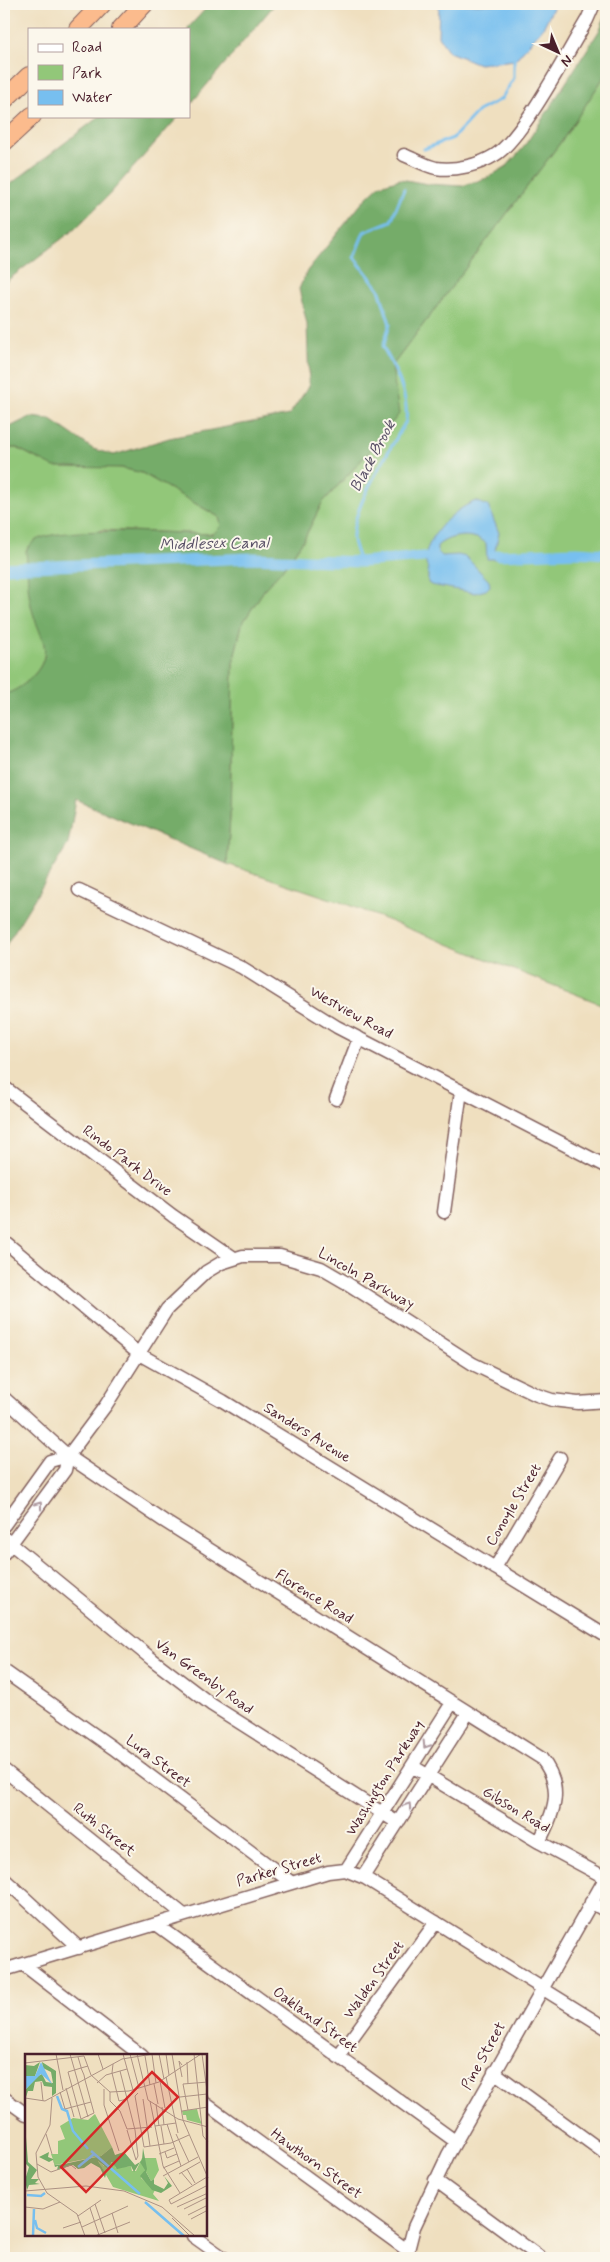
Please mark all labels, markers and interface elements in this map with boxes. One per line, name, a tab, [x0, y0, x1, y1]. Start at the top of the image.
legend	[28, 28, 190, 118]
north arrow	[532, 28, 582, 78]
text: Road	[72, 38, 102, 58]
text: N	[557, 51, 576, 70]
text: Park	[72, 64, 102, 84]
text: Water	[72, 88, 112, 108]
water label: Black Brook	[345, 416, 401, 496]
water label: Middlesex Canal	[159, 532, 272, 555]
street label: Westview Road	[306, 982, 396, 1044]
street label: Rindo Park Drive	[78, 1121, 176, 1201]
street label: Lincoln Parkway	[314, 1243, 418, 1315]
street label: Sanders Avenue	[260, 1398, 354, 1468]
street label: Conoyle Street	[481, 1460, 547, 1550]
one-way arrow	[34, 1502, 42, 1511]
street label: Florence Road	[271, 1565, 357, 1629]
street label: Van Greenby Road	[151, 1634, 257, 1720]
street label: Washington Parkway	[341, 1716, 430, 1840]
street label: Lura Street	[121, 1731, 195, 1793]
one-way arrow	[423, 1739, 432, 1748]
street label: Gibson Road	[478, 1782, 554, 1838]
street label: Ruth Street	[69, 1799, 140, 1862]
one-way arrow	[402, 1803, 412, 1812]
street label: Parker Street	[234, 1848, 324, 1892]
street label: Walden Street	[339, 1937, 409, 2023]
street label: Oakland Street	[268, 1982, 362, 2058]
street label: Pine Street	[457, 2018, 511, 2094]
inset map	[25, 2054, 208, 2237]
street label: Hawthorn Street	[266, 2124, 366, 2204]

